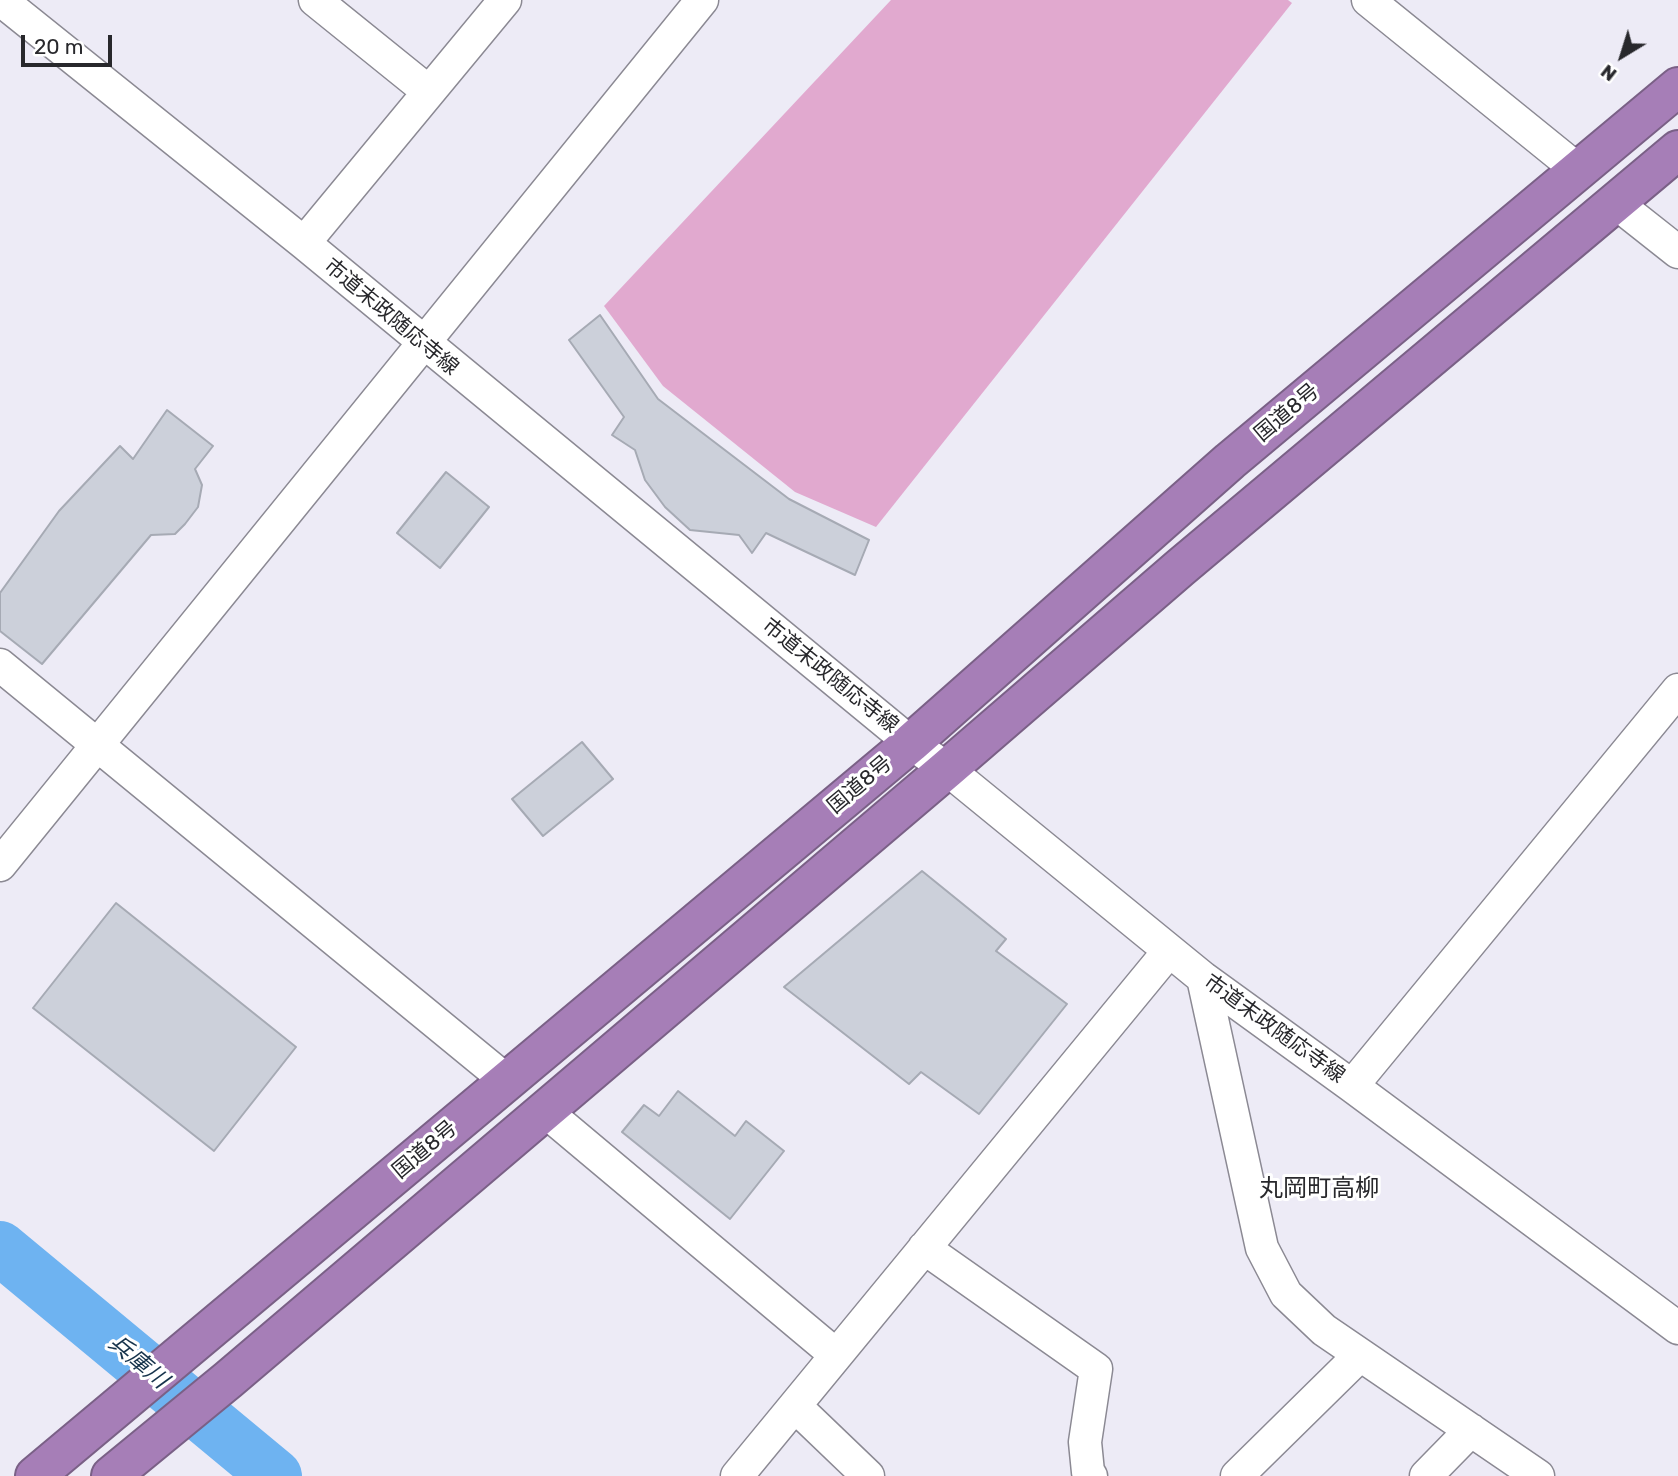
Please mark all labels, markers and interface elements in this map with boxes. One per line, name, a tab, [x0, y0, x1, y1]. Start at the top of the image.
scale bar	[24, 21, 116, 65]
north arrow	[1587, 21, 1657, 91]
text: 20 m	[34, 34, 83, 59]
text: N	[1596, 60, 1621, 86]
street label: 市道末政随応寺線	[319, 253, 463, 381]
street label: 国道8号	[1250, 379, 1324, 447]
street label: 市道末政随応寺線	[757, 613, 903, 739]
street label: 国道8号	[823, 751, 897, 819]
street label: 市道末政随応寺線	[1199, 969, 1349, 1089]
street label: 国道8号	[388, 1116, 462, 1184]
district label: 丸岡町高柳	[1259, 1175, 1379, 1203]
water label: 兵庫川	[103, 1329, 173, 1395]

